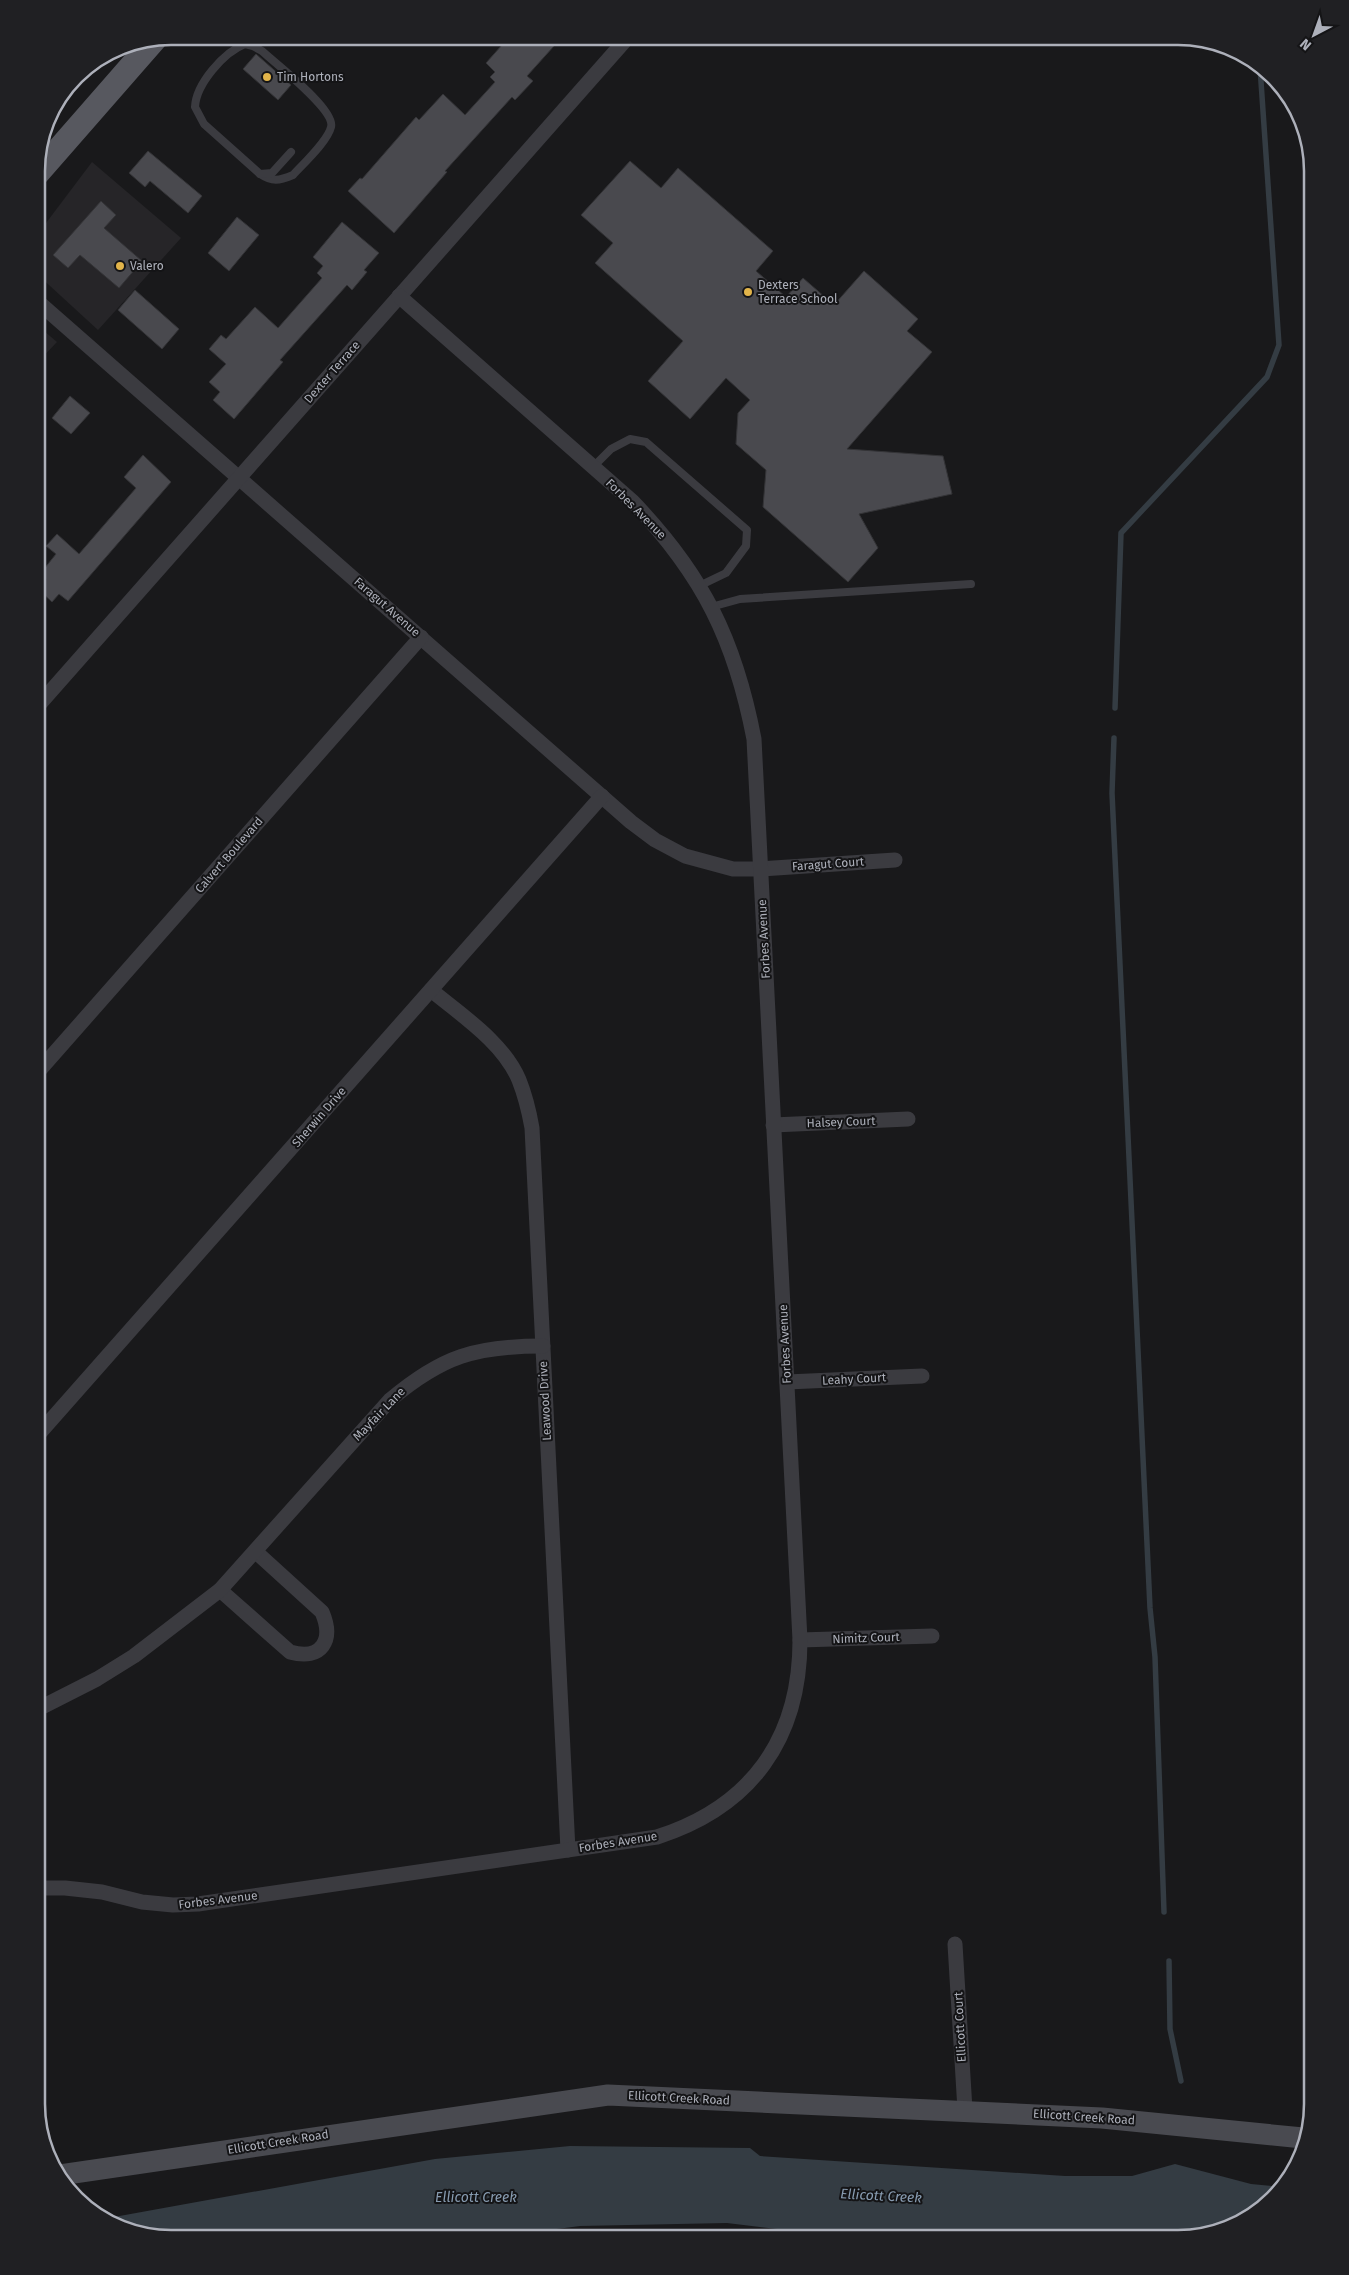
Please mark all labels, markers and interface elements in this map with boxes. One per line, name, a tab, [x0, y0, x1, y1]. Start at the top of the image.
north arrow	[1289, 10, 1339, 60]
text: N	[1297, 35, 1315, 54]
place label: Tim Hortons	[277, 70, 344, 84]
marker: Tim Hortons	[261, 71, 273, 83]
place label: Valero	[130, 259, 164, 273]
marker: Valero	[114, 260, 126, 272]
place label: Dexters Terrace School	[758, 278, 838, 306]
marker: Dexters Terrace School	[742, 286, 754, 298]
street label: Dexter Terrace	[301, 338, 363, 406]
street label: Forbes Avenue	[603, 476, 669, 542]
street label: Faragut Avenue	[351, 575, 423, 639]
street label: Calvert Boulevard	[192, 814, 266, 896]
street label: Faragut Court	[791, 854, 865, 874]
street label: Forbes Avenue	[755, 899, 773, 979]
street label: Sherwin Drive	[289, 1084, 349, 1150]
street label: Halsey Court	[806, 1114, 876, 1130]
street label: Forbes Avenue	[776, 1304, 794, 1384]
street label: Leawood Drive	[536, 1361, 554, 1441]
street label: Leahy Court	[822, 1370, 887, 1388]
street label: Mayfair Lane	[350, 1384, 408, 1444]
street label: Nimitz Court	[832, 1630, 901, 1646]
street label: Forbes Avenue	[578, 1829, 658, 1855]
street label: Forbes Avenue	[178, 1888, 258, 1912]
street label: Ellicott Court	[951, 1991, 969, 2063]
street label: Ellicott Creek Road	[628, 2088, 730, 2108]
street label: Ellicott Creek Road	[1033, 2106, 1135, 2128]
street label: Ellicott Creek Road	[227, 2127, 329, 2157]
water label: Ellicott Creek	[840, 2185, 923, 2207]
water label: Ellicott Creek	[435, 2189, 517, 2206]

